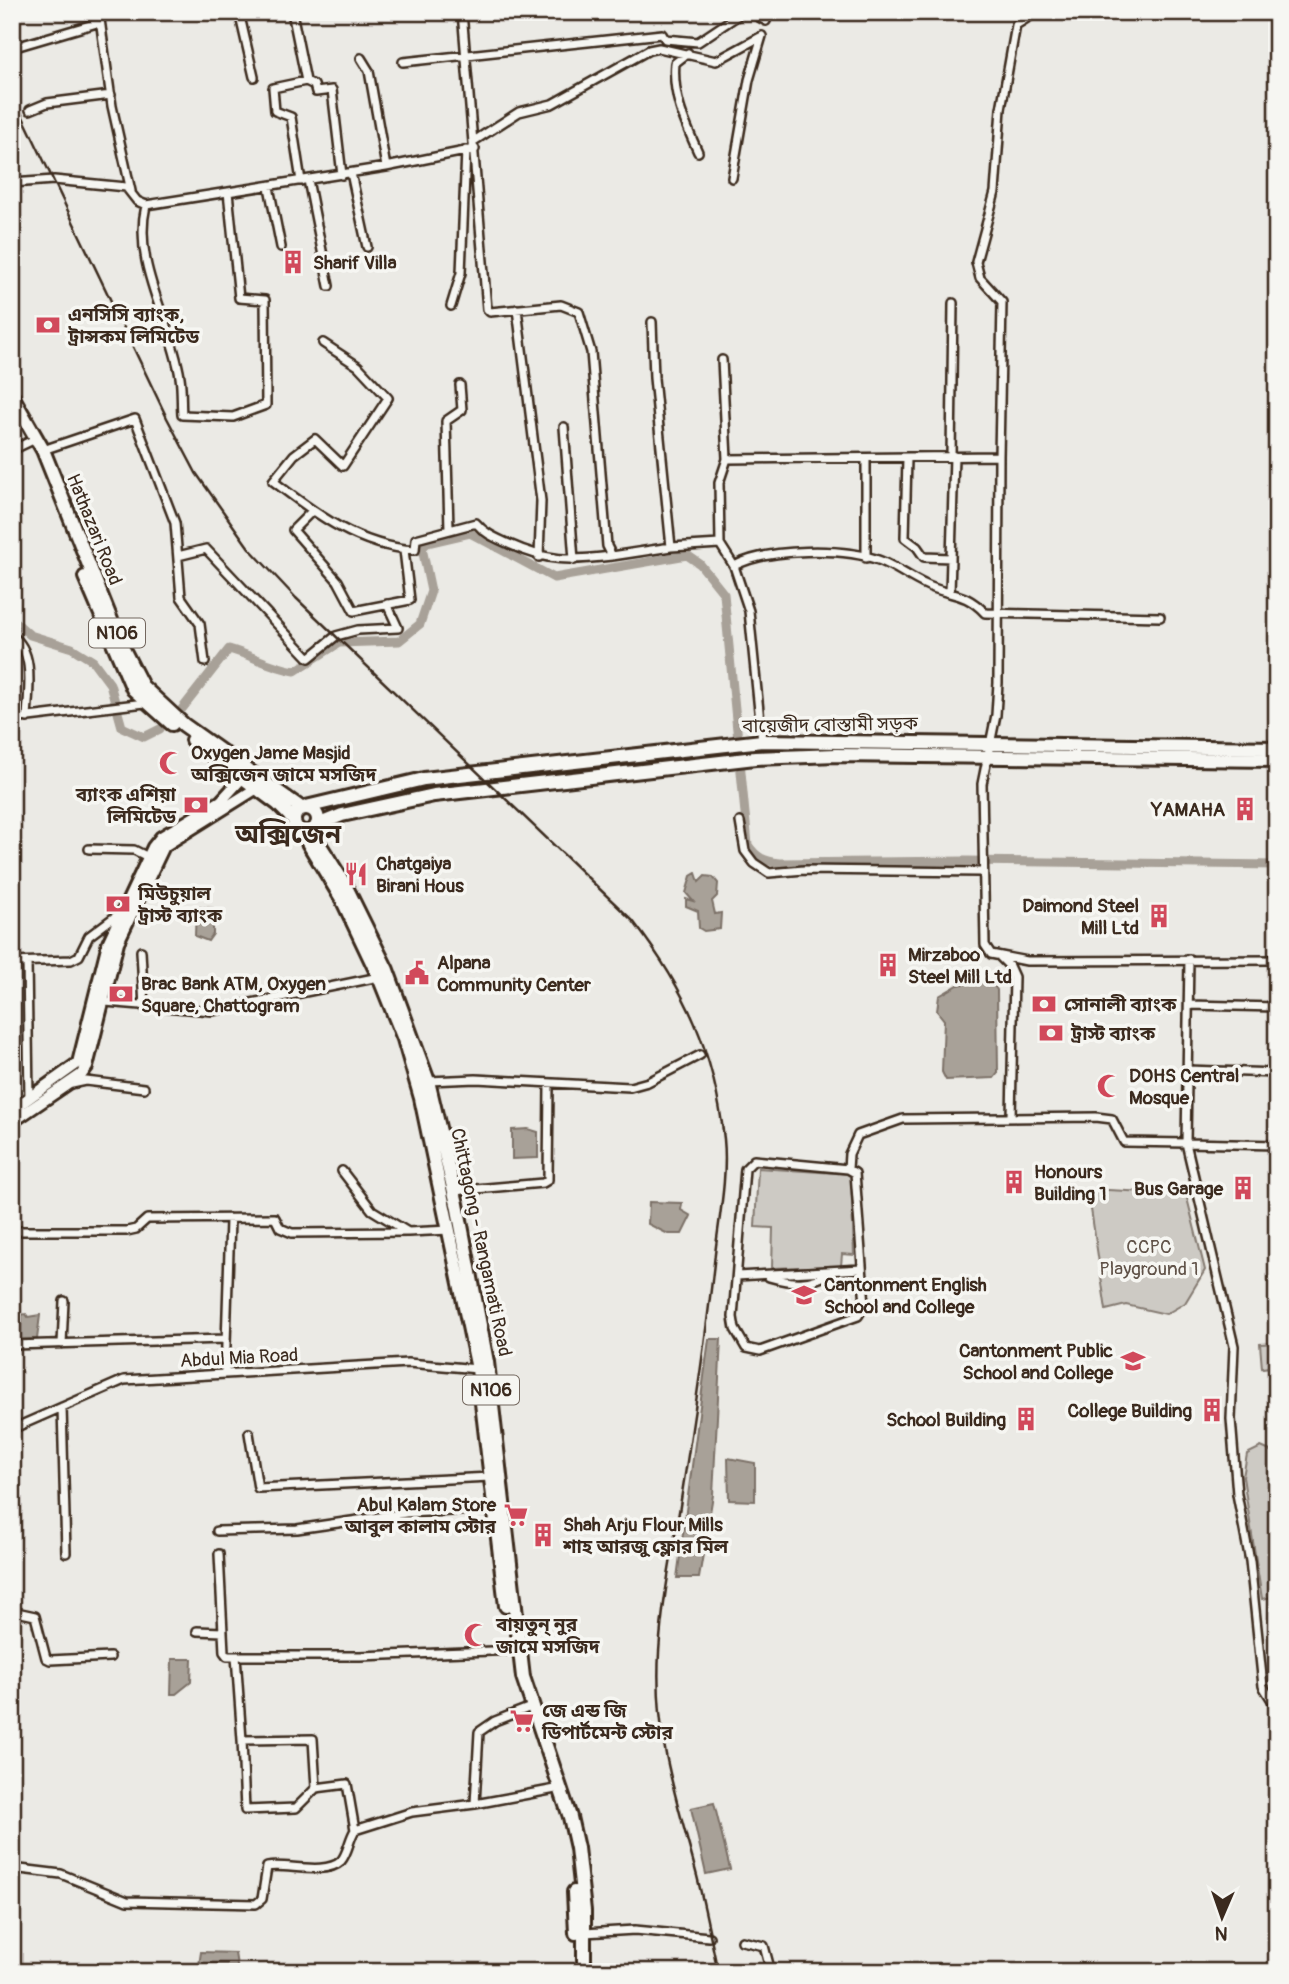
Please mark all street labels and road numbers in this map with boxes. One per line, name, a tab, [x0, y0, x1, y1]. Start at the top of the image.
street label: Hathazari Road	[61, 470, 127, 589]
road number: N106	[89, 618, 145, 648]
street label: বায়েজীদ বোস্তামী সড়ক	[741, 711, 919, 739]
street label: Chittagong - Rangamati Road	[445, 1126, 517, 1358]
street label: Abdul Mia Road	[179, 1343, 299, 1373]
road number: N106	[463, 1376, 519, 1405]

